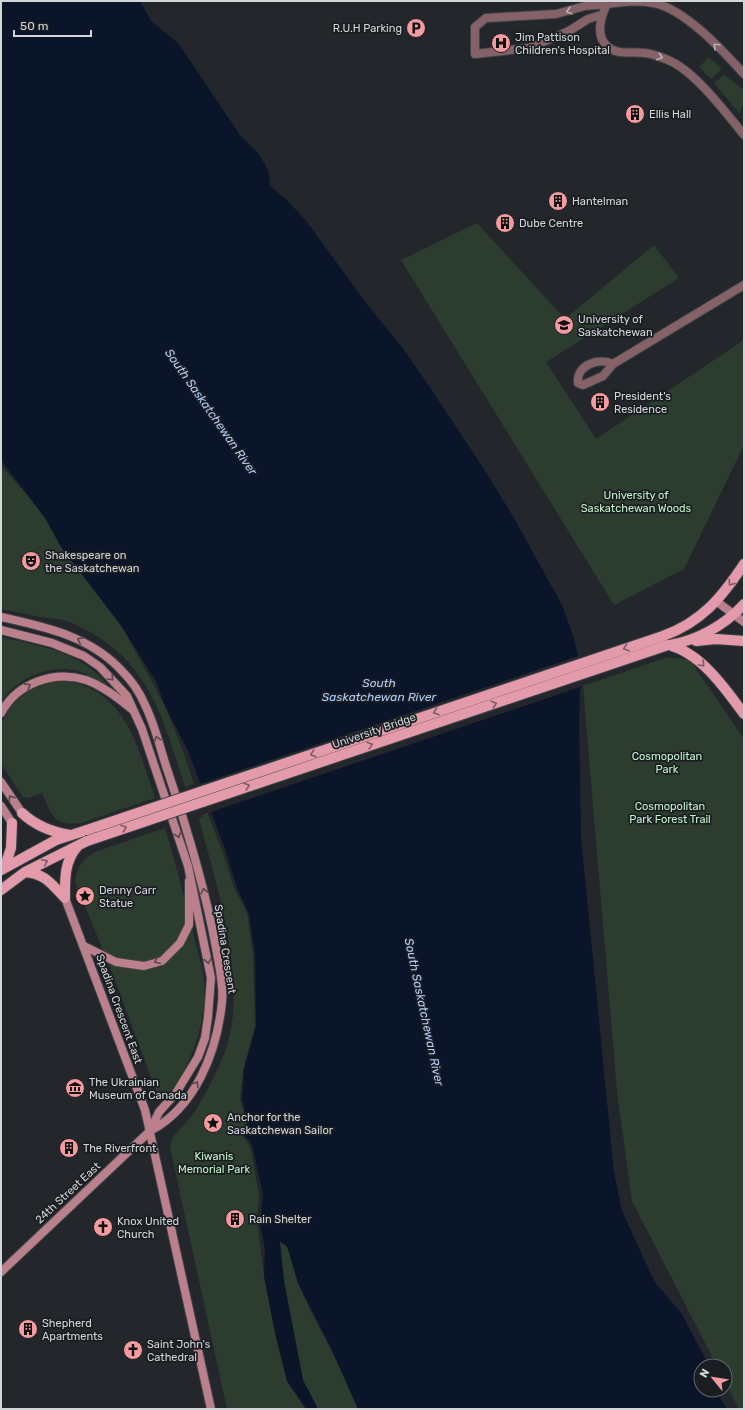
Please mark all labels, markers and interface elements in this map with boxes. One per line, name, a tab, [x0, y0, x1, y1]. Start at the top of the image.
one-way arrow	[566, 6, 572, 14]
scale bar	[14, 12, 91, 38]
parking icon: R.U.H Parking	[405, 17, 427, 39]
text: 50 m	[20, 19, 48, 33]
place label: R.U.H Parking	[333, 22, 402, 35]
place label: Jim Pattison Children's Hospital	[515, 31, 610, 57]
hospital icon: Jim Pattison Children's Hospital	[490, 32, 512, 54]
one-way arrow	[713, 43, 721, 51]
one-way arrow	[657, 52, 664, 60]
building icon: Ellis Hall	[624, 103, 646, 125]
place label: Ellis Hall	[649, 108, 691, 121]
building icon: Hantelman	[547, 190, 569, 212]
place label: Hantelman	[572, 195, 628, 208]
building icon: Dube Centre	[494, 212, 516, 234]
place label: Dube Centre	[519, 217, 583, 230]
place label: University of Saskatchewan	[578, 313, 653, 339]
school or university icon: University of Saskatchewan	[553, 314, 575, 336]
water label: South Saskatchewan River	[162, 346, 260, 478]
place label: President's Residence	[614, 390, 671, 416]
building icon: President's Residence	[589, 391, 611, 413]
park label: University of Saskatchewan Woods	[581, 489, 692, 515]
place label: Shakespeare on the Saskatchewan	[45, 549, 139, 575]
theatre icon: Shakespeare on the Saskatchewan	[20, 550, 42, 572]
one-way arrow	[728, 579, 736, 586]
one-way arrow	[76, 637, 84, 645]
one-way arrow	[623, 644, 630, 652]
one-way arrow	[697, 659, 704, 667]
one-way arrow	[107, 674, 114, 681]
water label: South Saskatchewan River	[322, 676, 437, 704]
one-way arrow	[24, 684, 31, 691]
one-way arrow	[490, 700, 497, 709]
one-way arrow	[433, 708, 440, 716]
street label: University Bridge	[330, 711, 418, 751]
one-way arrow	[153, 736, 162, 743]
one-way arrow	[367, 741, 374, 750]
one-way arrow	[310, 749, 317, 758]
park label: Cosmopolitan Park	[632, 750, 702, 776]
one-way arrow	[244, 782, 251, 791]
one-way arrow	[9, 795, 16, 802]
park label: Cosmopolitan Park Forest Trail	[629, 800, 711, 826]
one-way arrow	[121, 824, 128, 833]
one-way arrow	[173, 832, 181, 839]
one-way arrow	[41, 859, 49, 866]
place label: Denny Carr Statue	[99, 884, 157, 910]
place icon: Denny Carr Statue	[74, 885, 96, 907]
one-way arrow	[201, 888, 209, 894]
street label: Spadina Crescent	[212, 903, 239, 995]
water label: South Saskatchewan River	[401, 937, 447, 1088]
street label: Spadina Crescent East	[93, 952, 145, 1066]
one-way arrow	[154, 957, 161, 965]
one-way arrow	[203, 958, 212, 965]
place label: The Ukrainian Museum of Canada	[89, 1076, 187, 1102]
museum icon: The Ukrainian Museum of Canada	[64, 1077, 86, 1099]
one-way arrow	[192, 1081, 199, 1088]
place label: Anchor for the Saskatchewan Sailor	[227, 1111, 334, 1137]
place icon: Anchor for the Saskatchewan Sailor	[202, 1112, 224, 1134]
building icon: The Riverfront	[58, 1137, 80, 1159]
place label: The Riverfront	[83, 1142, 157, 1155]
park label: Kiwanis Memorial Park	[178, 1150, 250, 1176]
street label: 24th Street East	[33, 1159, 104, 1226]
building icon: Rain Shelter	[224, 1208, 246, 1230]
place label: Rain Shelter	[249, 1213, 312, 1226]
place label: Knox United Church	[117, 1215, 179, 1241]
church icon: Knox United Church	[92, 1216, 114, 1238]
place label: Shepherd Apartments	[42, 1317, 103, 1343]
building icon: Shepherd Apartments	[17, 1318, 39, 1340]
place label: Saint John's Cathedral	[147, 1338, 211, 1364]
church icon: Saint John's Cathedral	[122, 1339, 144, 1361]
north arrow	[693, 1358, 733, 1398]
text: N	[697, 1367, 712, 1380]

